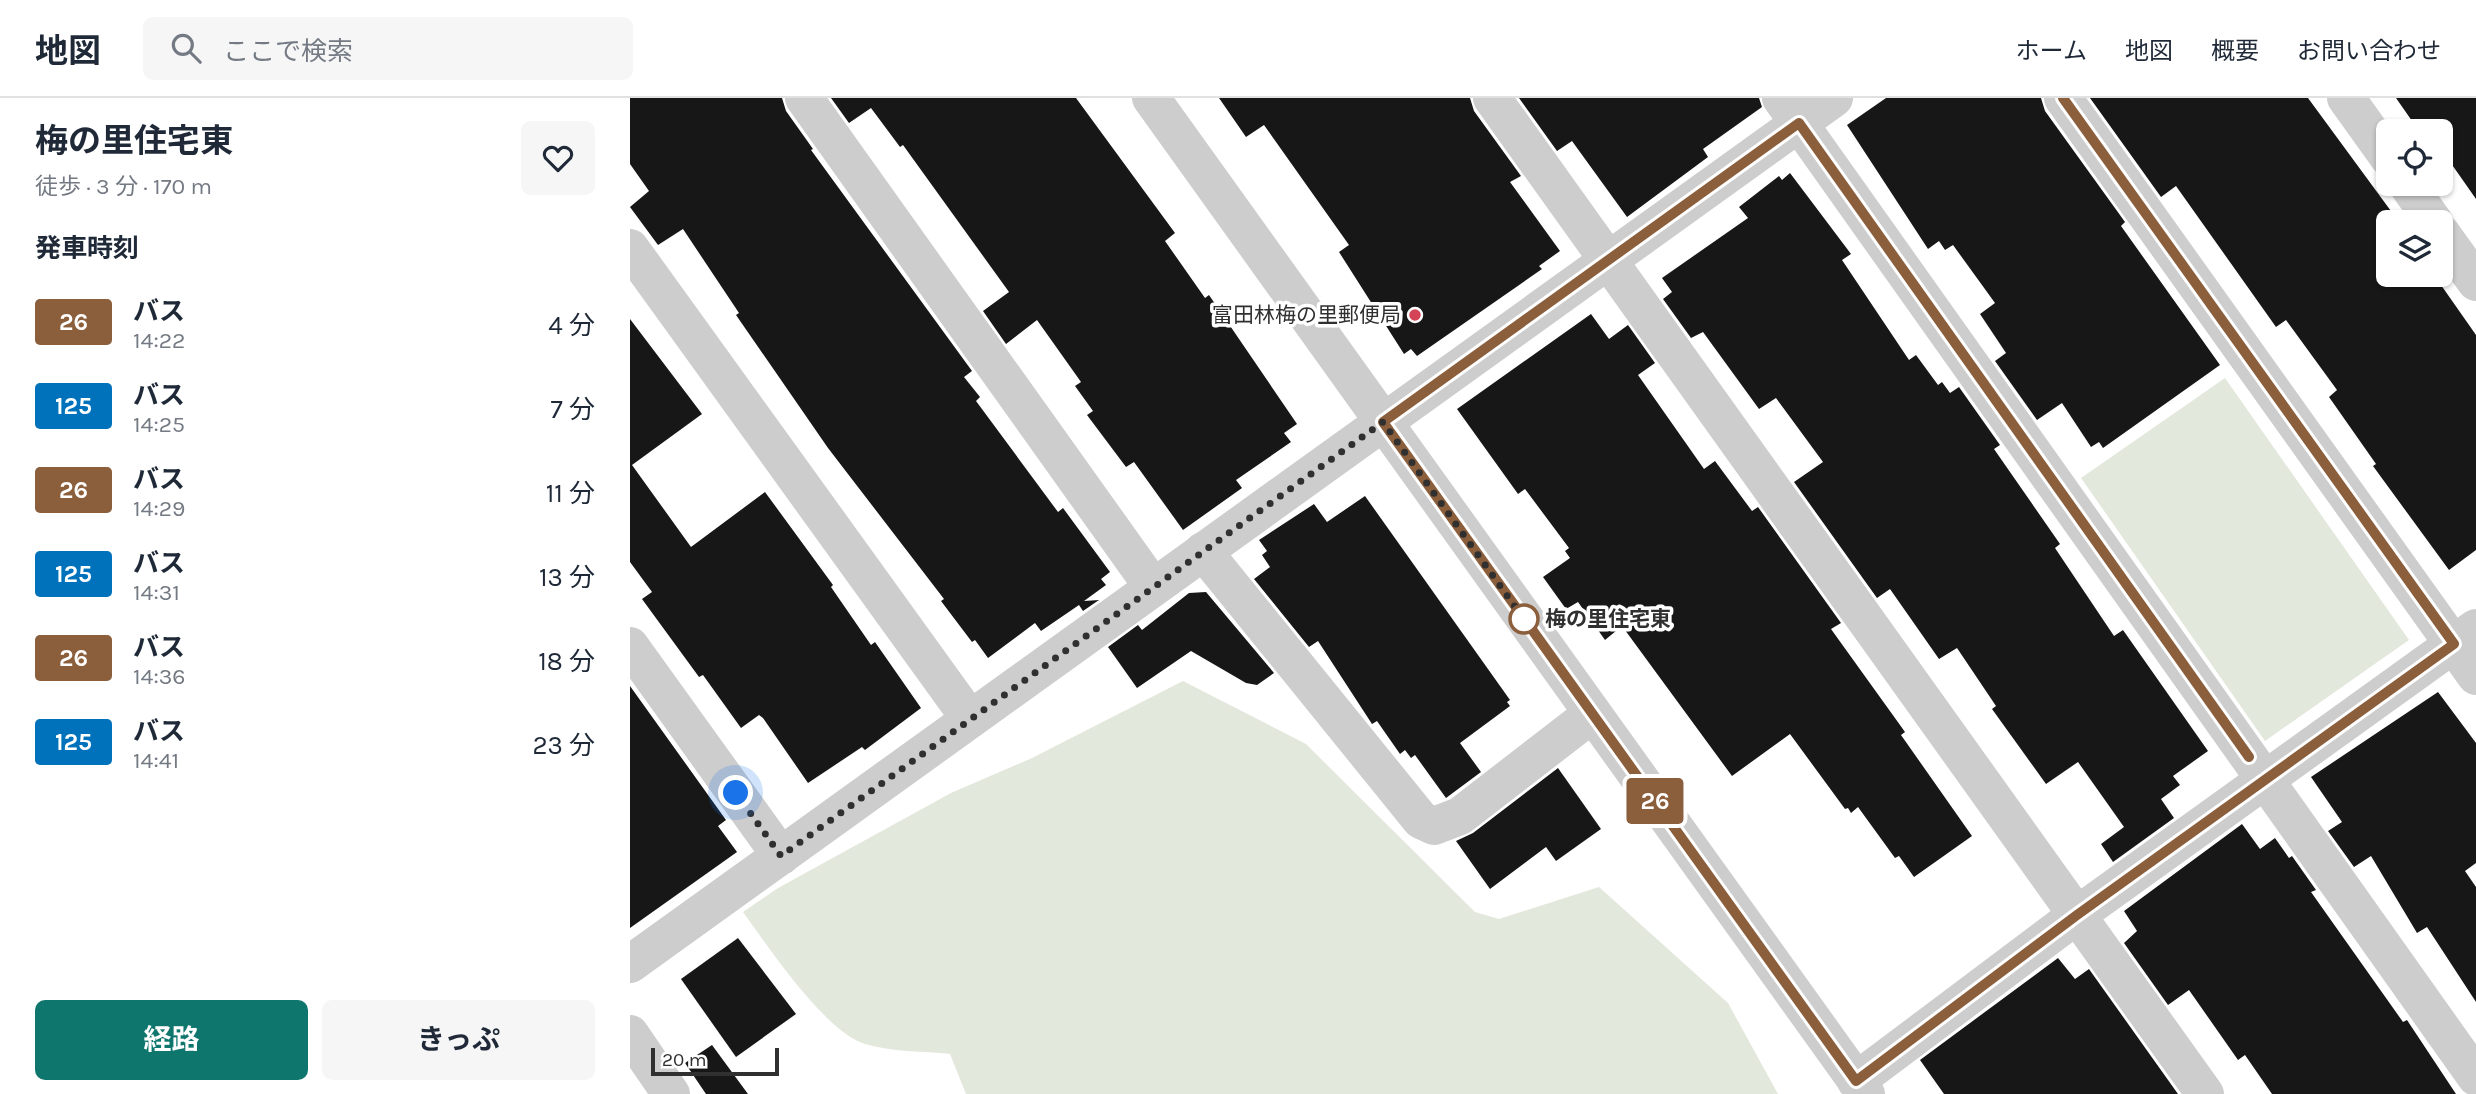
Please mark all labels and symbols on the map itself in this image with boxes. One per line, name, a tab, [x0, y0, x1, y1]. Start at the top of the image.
place label: 富田林梅の里郵便局	[1212, 303, 1401, 327]
marker: 富田林梅の里郵便局	[1407, 307, 1423, 323]
marker: 梅の里住宅東	[1509, 604, 1539, 634]
place label: 梅の里住宅東	[1545, 607, 1671, 631]
your location	[718, 775, 753, 810]
line badge: 26	[1623, 778, 1686, 824]
scale bar	[651, 1045, 779, 1077]

